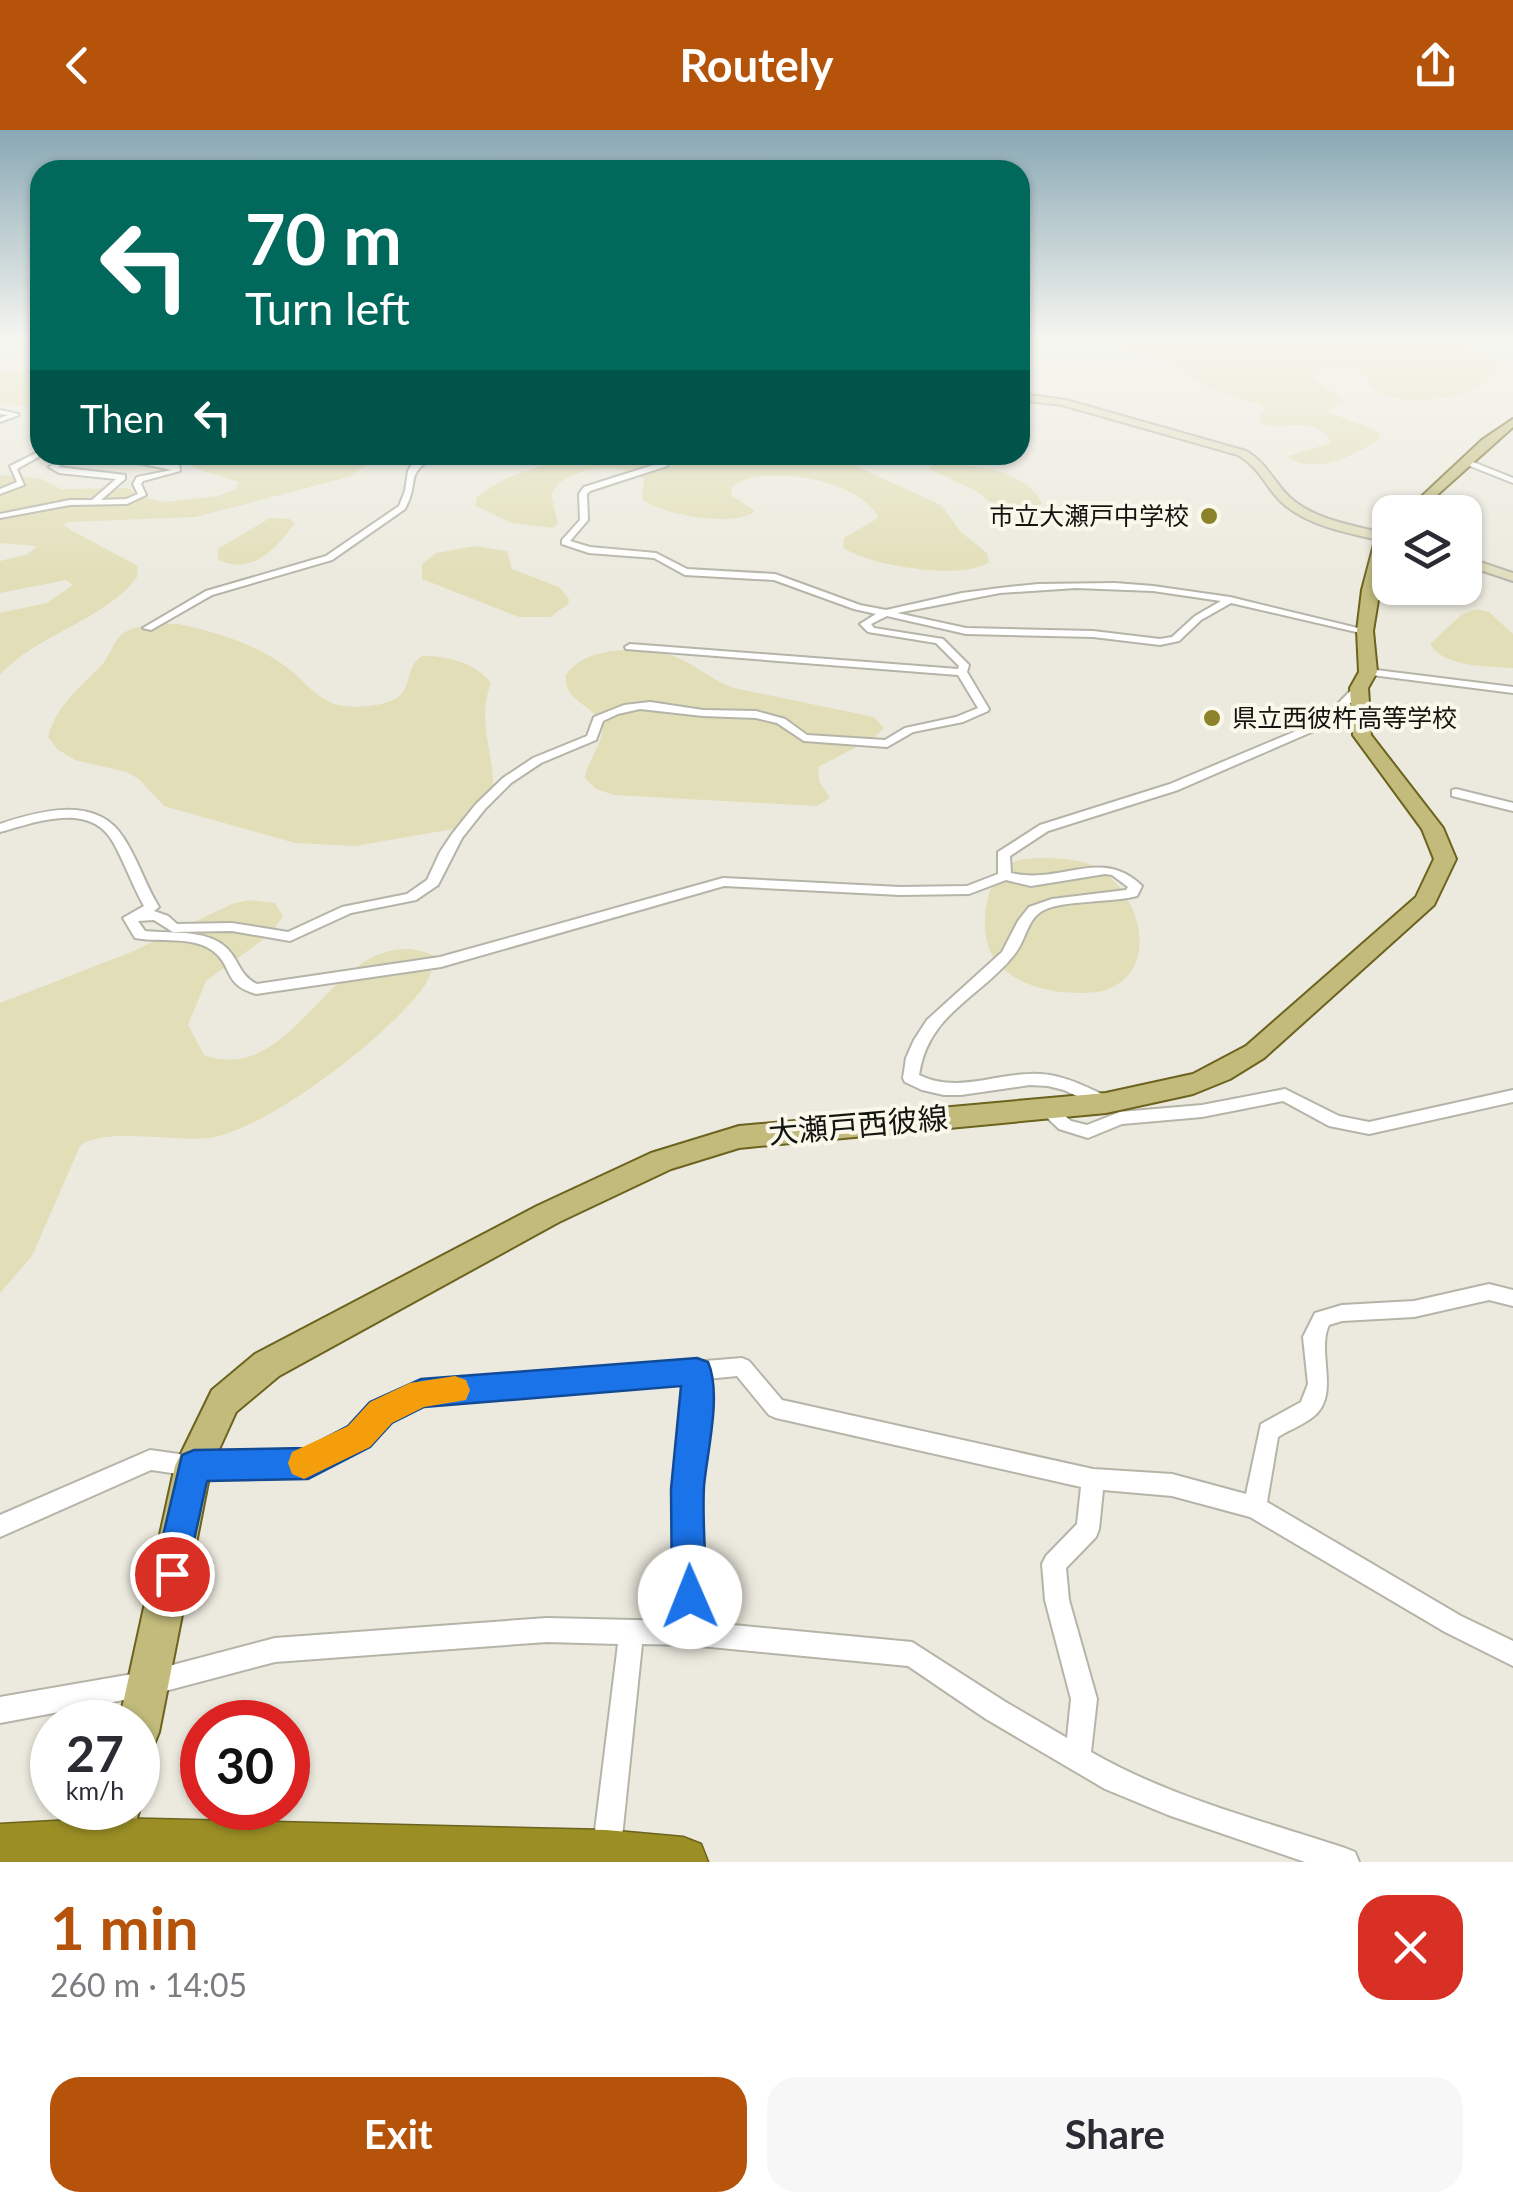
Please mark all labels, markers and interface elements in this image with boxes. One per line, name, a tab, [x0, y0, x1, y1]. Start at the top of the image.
icon: back	[50, 38, 105, 93]
text: Routely	[679, 38, 834, 92]
icon: share	[1408, 38, 1463, 93]
text: 70 m	[245, 196, 402, 280]
icon: left	[80, 200, 210, 330]
text: Turn left	[245, 281, 410, 335]
icon: left	[185, 390, 240, 445]
text: Then	[80, 395, 165, 441]
map controls	[1372, 495, 1482, 605]
button: layers	[1372, 495, 1482, 605]
place label: 市立大瀬戸中学校	[989, 500, 1189, 530]
marker: 市立大瀬戸中学校	[1198, 505, 1220, 527]
place label: 県立西彼杵高等学校	[1232, 702, 1457, 732]
marker: 県立西彼杵高等学校	[1201, 707, 1223, 729]
street label: 大瀬戸西彼線	[767, 1098, 949, 1150]
pin	[130, 1532, 215, 1617]
position arrow	[638, 1545, 742, 1649]
icon: arrive	[145, 1547, 200, 1602]
speed limit sign: 30	[180, 1700, 310, 1830]
text: 27	[66, 1723, 124, 1783]
text: km/h	[66, 1775, 124, 1805]
text: 1 min	[50, 1891, 199, 1963]
button: close	[1358, 1895, 1463, 2000]
text: 260 m · 14:05	[50, 1965, 247, 2004]
button: Exit	[50, 2077, 747, 2192]
button: Share	[767, 2077, 1463, 2192]

